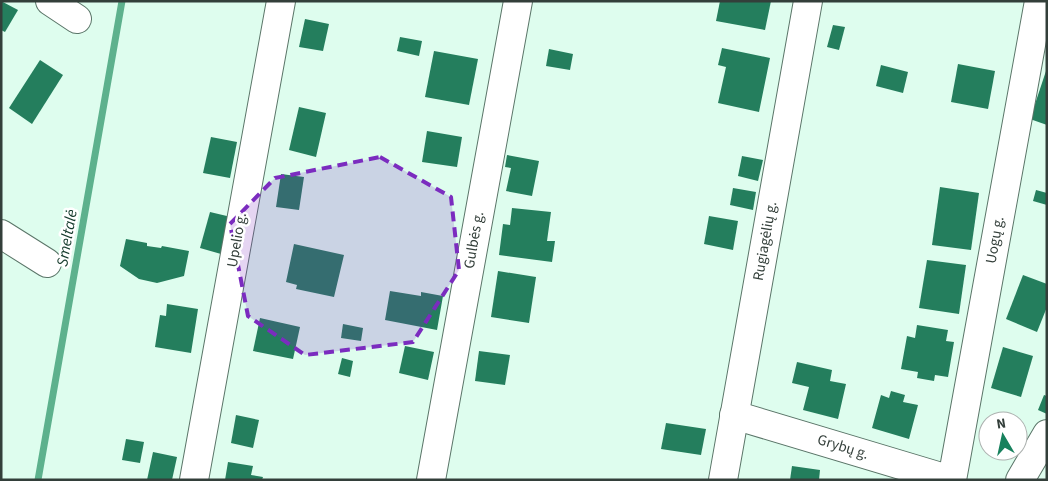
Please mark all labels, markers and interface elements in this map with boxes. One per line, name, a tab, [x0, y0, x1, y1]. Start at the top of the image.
street label: Rugiagėlių g.	[748, 200, 782, 282]
water label: Smeltalė	[51, 207, 83, 268]
street label: Gulbės g.	[459, 210, 489, 270]
street label: Upelio g.	[222, 211, 252, 269]
street label: Uogų g.	[981, 215, 1009, 265]
north arrow	[978, 411, 1028, 461]
text: N	[995, 414, 1007, 435]
street label: Grybų g.	[815, 429, 871, 465]

